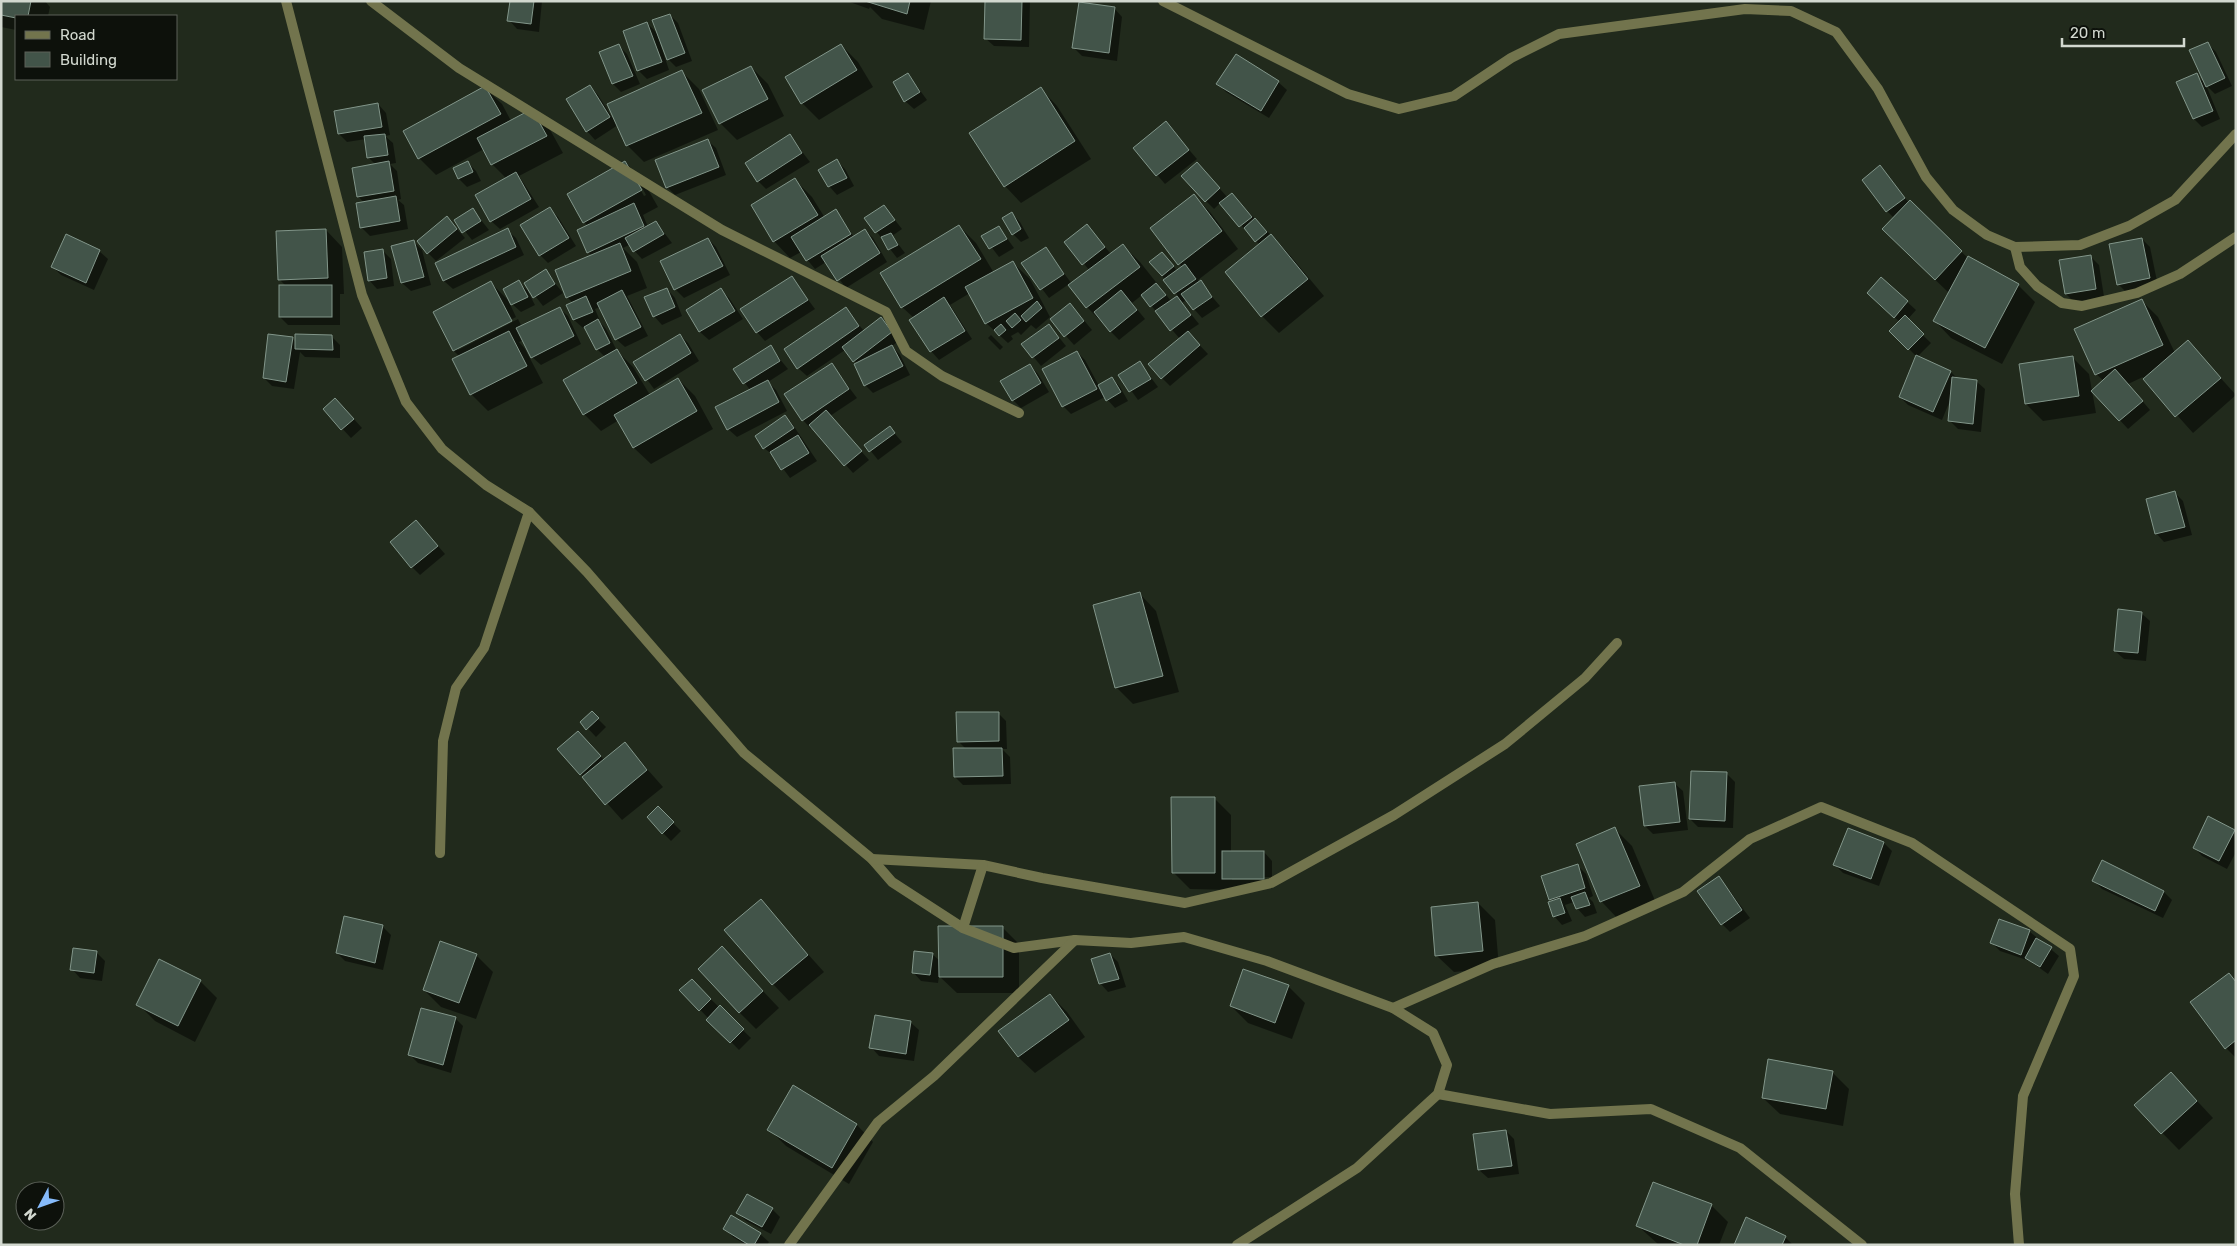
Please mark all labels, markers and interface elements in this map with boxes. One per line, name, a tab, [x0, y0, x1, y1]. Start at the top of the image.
legend	[15, 15, 178, 80]
scale bar	[2062, 15, 2184, 47]
text: 20 m	[2070, 24, 2105, 42]
text: Road	[60, 26, 96, 44]
text: Building	[60, 51, 117, 69]
north arrow	[15, 1181, 65, 1231]
text: N	[21, 1205, 40, 1224]

